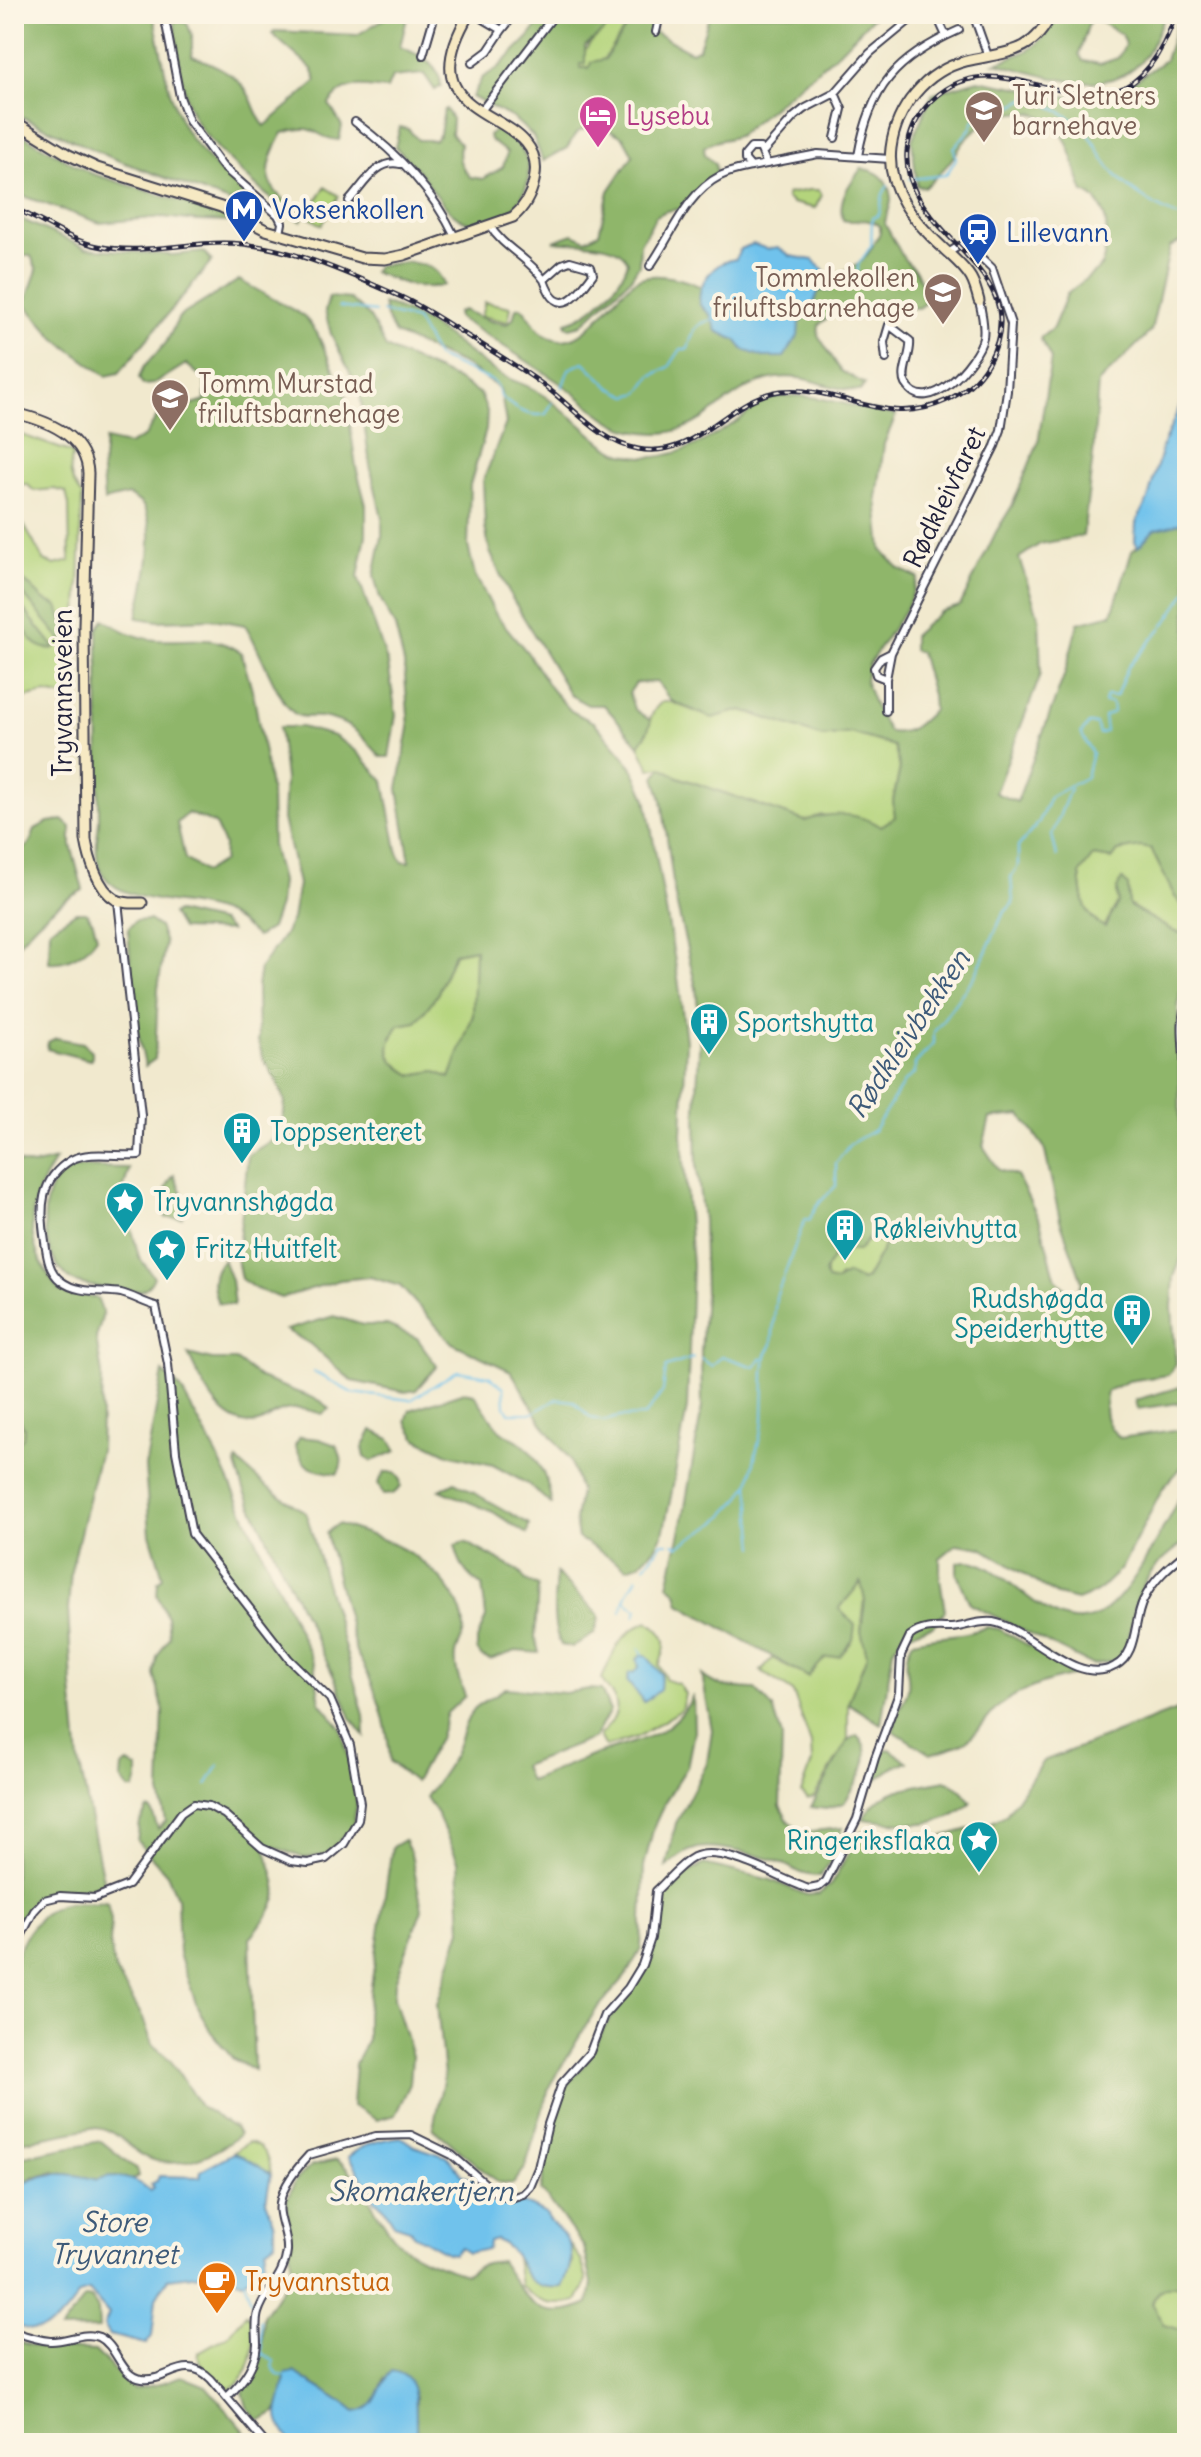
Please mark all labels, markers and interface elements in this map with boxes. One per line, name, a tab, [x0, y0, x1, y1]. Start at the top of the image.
place label: Turi Sletners barnehave	[1012, 79, 1156, 142]
school or university icon: Turi Sletners barnehave	[963, 89, 1005, 144]
hotel icon: Lysebu	[577, 94, 619, 149]
place label: Lysebu	[626, 99, 710, 132]
metro station icon: Voksenkollen	[223, 188, 265, 243]
place label: Voksenkollen	[272, 193, 424, 226]
station icon: Lillevann	[957, 211, 999, 266]
place label: Lillevann	[1006, 216, 1109, 249]
place label: Tommlekollen friluftsbarnehage	[713, 261, 915, 324]
school or university icon: Tommlekollen friluftsbarnehage	[922, 271, 964, 326]
place label: Tomm Murstad friluftsbarnehage	[198, 367, 400, 430]
school or university icon: Tomm Murstad friluftsbarnehage	[149, 377, 191, 432]
street label: Rødkleivfaret	[896, 421, 993, 573]
street label: Tryvannsveien	[46, 609, 79, 777]
water label: Rødkleivbekken	[838, 942, 978, 1125]
building icon: Sportshytta	[688, 1001, 730, 1056]
place label: Sportshytta	[737, 1006, 874, 1039]
building icon: Toppsenteret	[221, 1110, 263, 1165]
place label: Toppsenteret	[270, 1115, 422, 1148]
place icon: Tryvannshøgda	[104, 1180, 146, 1235]
place label: Tryvannshøgda	[153, 1185, 334, 1218]
building icon: Røkleivhytta	[824, 1207, 866, 1262]
place label: Røkleivhytta	[873, 1212, 1017, 1245]
place icon: Fritz Huitfelt	[146, 1227, 188, 1282]
place label: Fritz Huitfelt	[195, 1232, 338, 1265]
place label: Rudshøgda Speiderhytte	[954, 1282, 1104, 1345]
building icon: Rudshøgda Speiderhytte	[1111, 1292, 1153, 1347]
place icon: Ringeriksflaka	[958, 1819, 1000, 1874]
place label: Ringeriksflaka	[786, 1824, 951, 1857]
water label: Skomakertjern	[329, 2173, 514, 2209]
water label: Store Tryvannet	[51, 2204, 181, 2272]
cafe icon: Tryvannstua	[196, 2260, 238, 2315]
place label: Tryvannstua	[245, 2265, 390, 2298]

